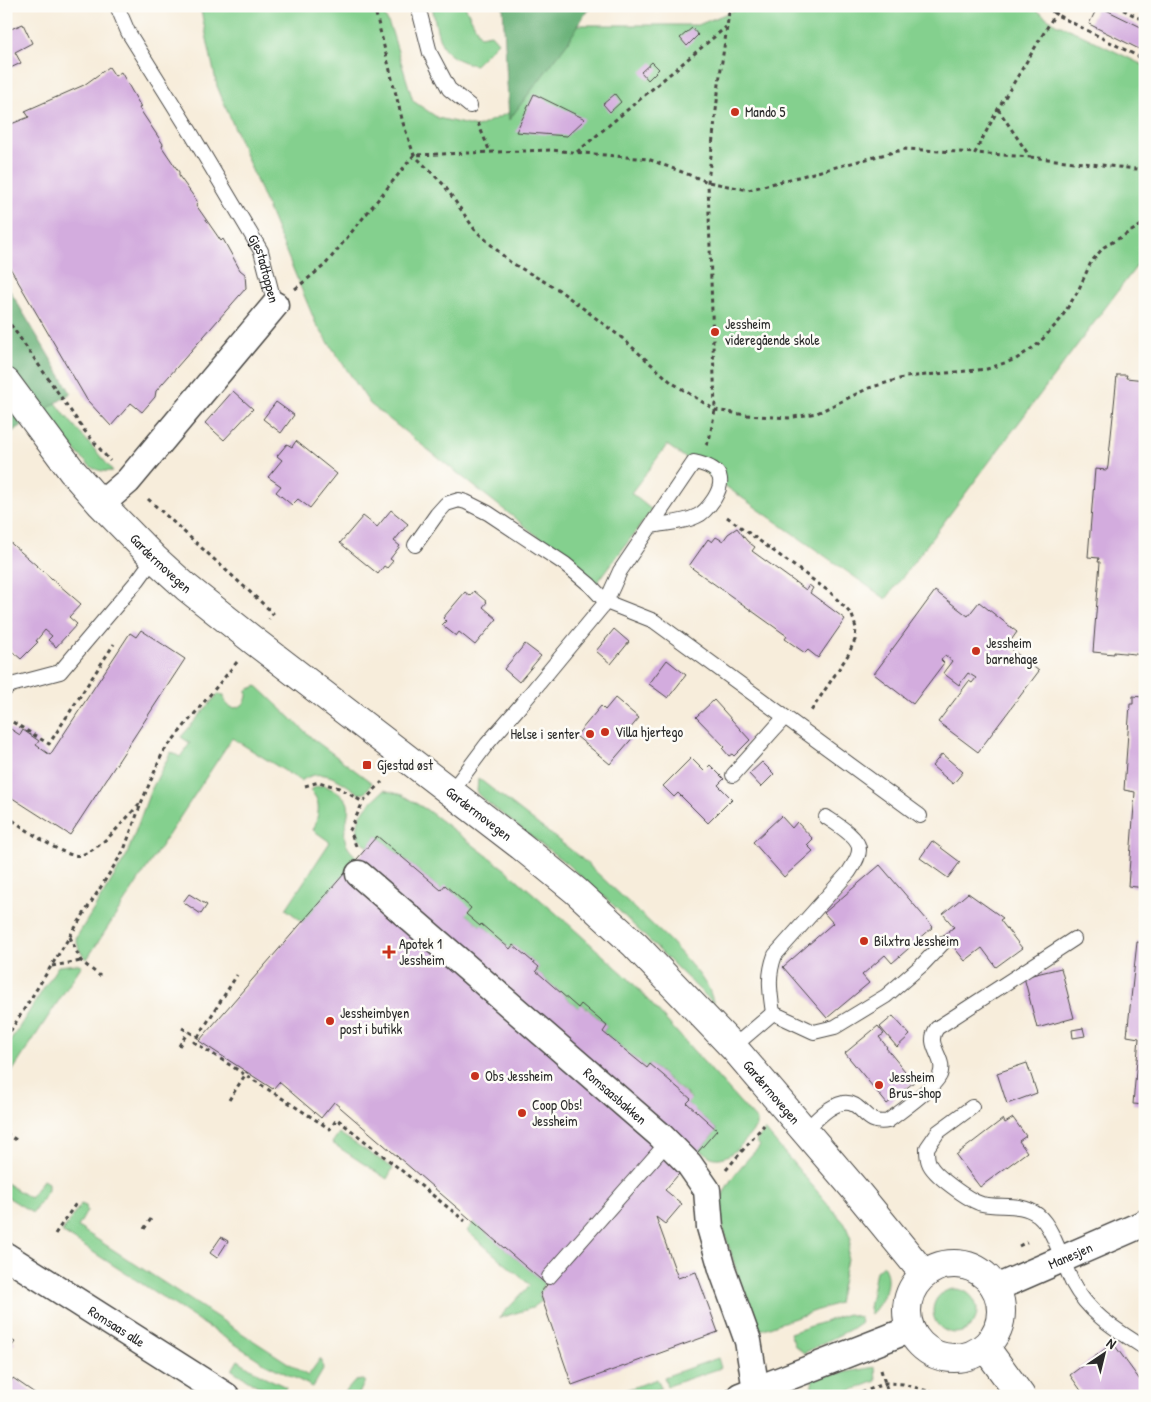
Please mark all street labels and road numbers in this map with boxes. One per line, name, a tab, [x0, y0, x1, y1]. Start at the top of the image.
street label: Gjestadtoppen	[244, 230, 284, 305]
street label: Gardermovegen	[126, 529, 196, 597]
street label: Gardermovegen	[442, 782, 516, 845]
street label: Gardermovegen	[739, 1056, 805, 1128]
street label: Romsaasbakken	[580, 1063, 651, 1128]
street label: Manesjen	[1045, 1237, 1095, 1273]
street label: Romsaas alle	[85, 1301, 149, 1351]

